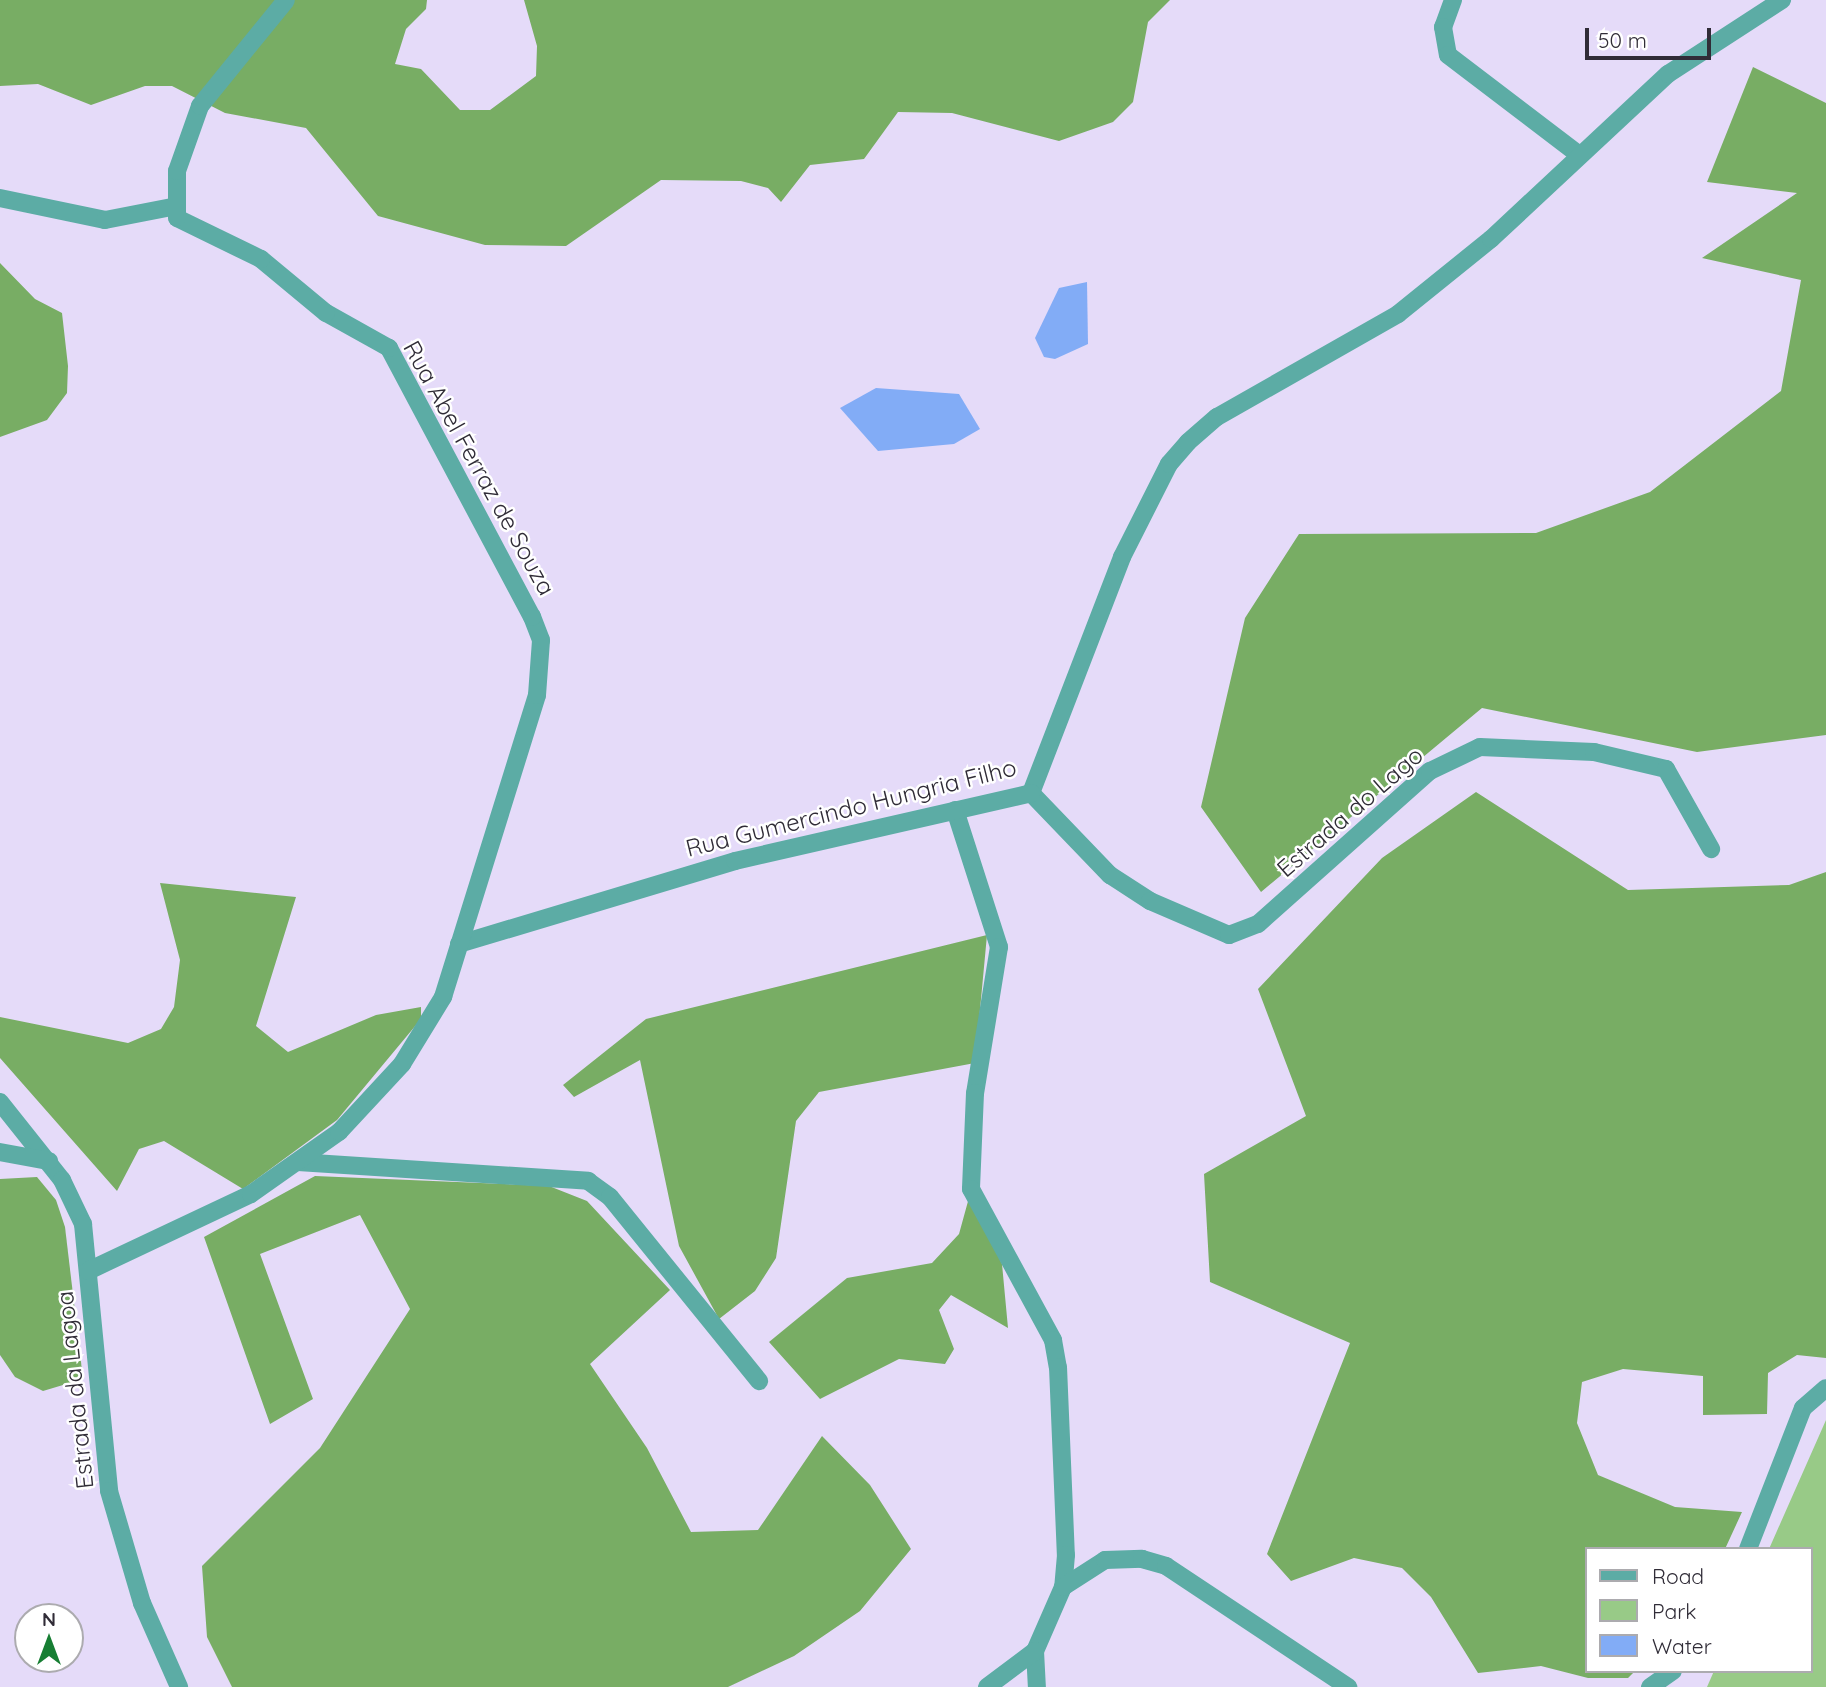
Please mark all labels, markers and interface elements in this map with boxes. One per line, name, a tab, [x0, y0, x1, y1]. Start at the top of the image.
scale bar	[1588, 14, 1714, 58]
text: 50 m	[1598, 27, 1647, 53]
street label: Rua Abel Ferraz de Souza	[397, 336, 561, 600]
street label: Estrada do Lago	[1271, 741, 1429, 883]
street label: Rua Gumercindo Hungria Filho	[683, 753, 1019, 863]
street label: Estrada da Lagoa	[50, 1290, 100, 1490]
legend	[1584, 1547, 1812, 1673]
text: Road	[1652, 1563, 1704, 1589]
text: Park	[1652, 1598, 1696, 1624]
north arrow	[14, 1603, 84, 1673]
text: N	[42, 1607, 56, 1631]
text: Water	[1652, 1633, 1712, 1659]

